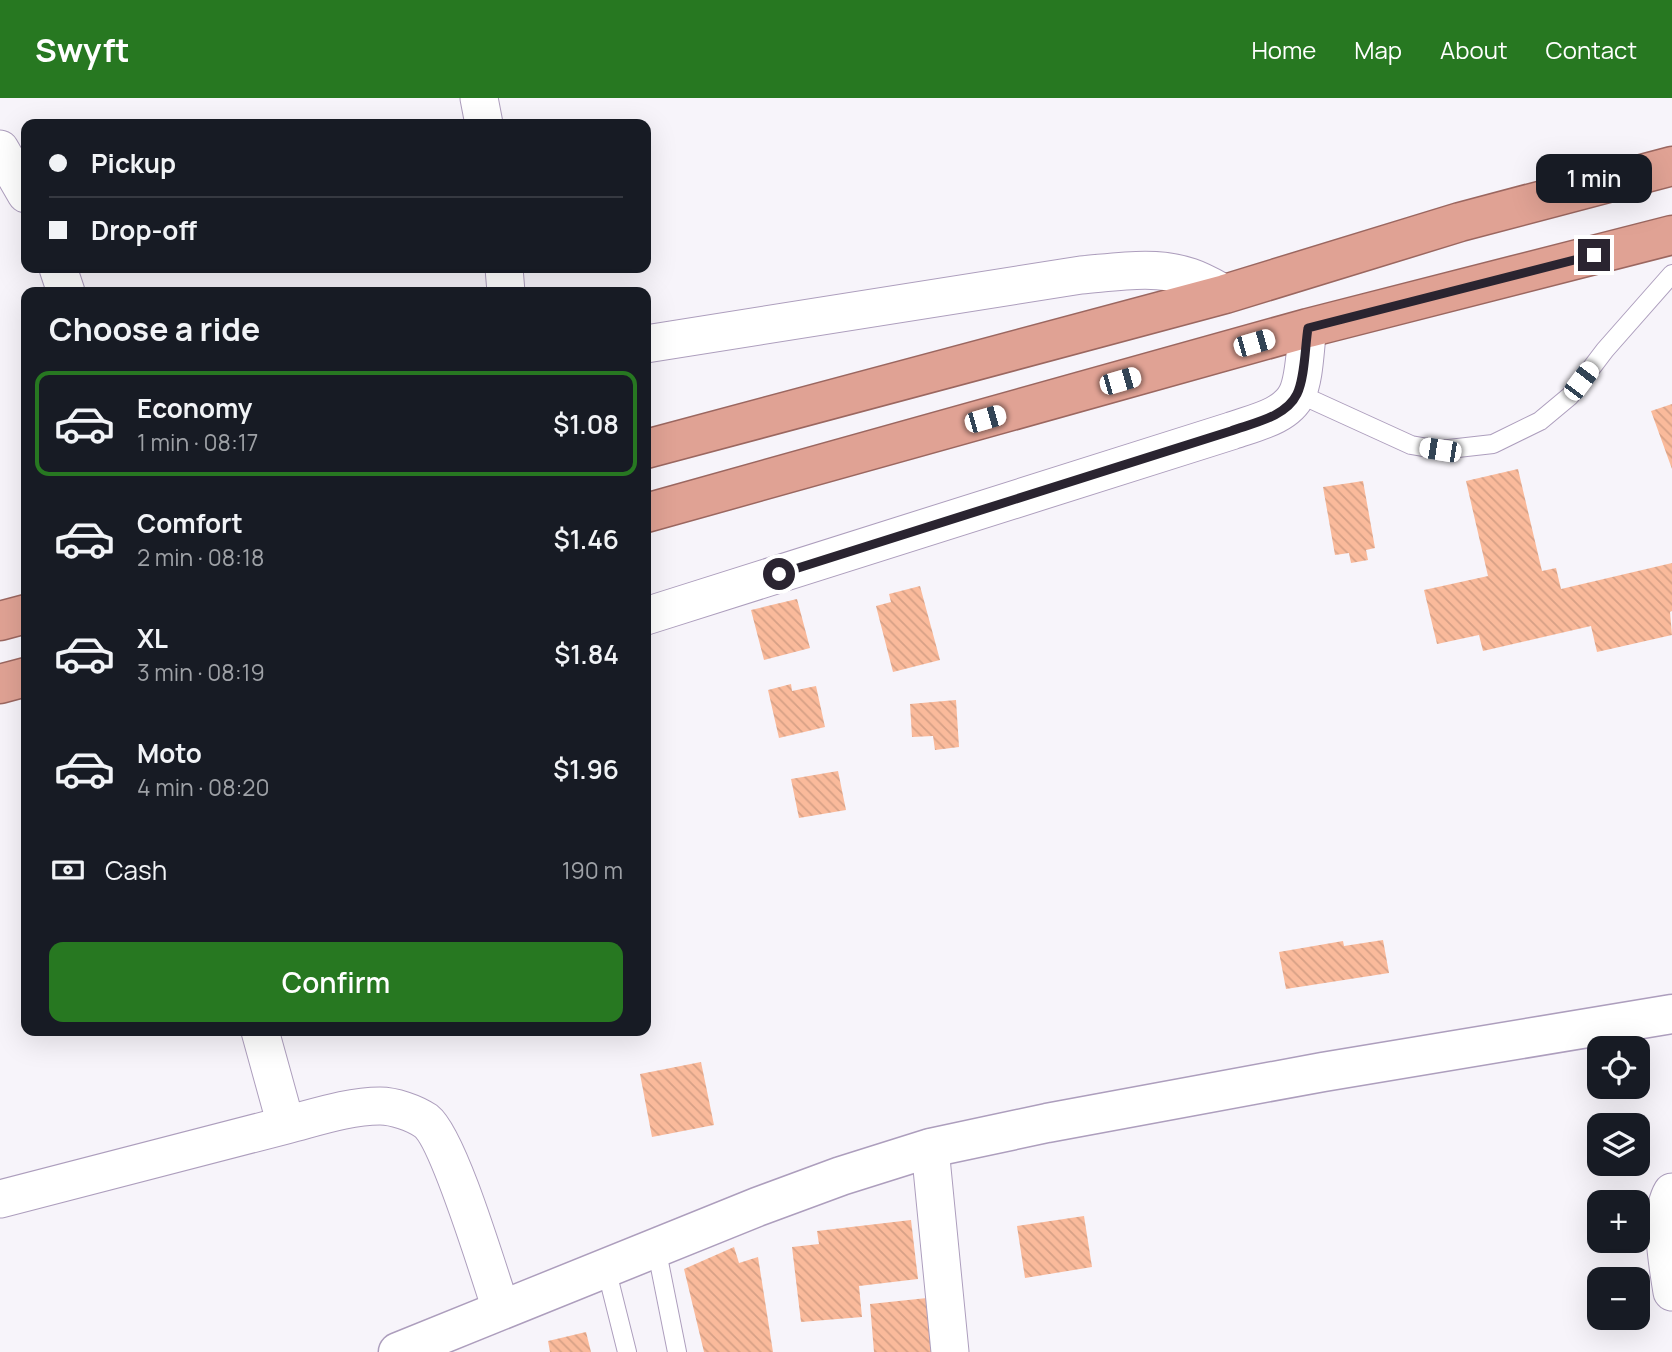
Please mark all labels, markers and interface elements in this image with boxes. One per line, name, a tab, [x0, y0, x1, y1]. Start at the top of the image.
text: Swyft	[35, 27, 130, 72]
text: Home	[1251, 33, 1316, 66]
text: Map	[1354, 33, 1402, 66]
text: About	[1440, 33, 1508, 66]
text: Contact	[1546, 33, 1637, 66]
text: Pickup	[91, 145, 176, 181]
callout: 1 min	[1536, 153, 1652, 202]
text: 1 min	[1567, 162, 1621, 194]
text: Drop-off	[91, 212, 197, 248]
route end	[1578, 239, 1610, 271]
text: Choose a ride	[49, 307, 260, 351]
car	[1231, 327, 1278, 359]
car	[1560, 358, 1603, 404]
car	[1097, 365, 1144, 397]
text: Economy	[137, 390, 252, 426]
icon: car	[53, 392, 116, 455]
car	[962, 403, 1009, 435]
text: $1.08	[553, 406, 619, 442]
text: 1 min · 08:17	[137, 426, 258, 458]
car	[1418, 436, 1463, 464]
text: Comfort	[137, 505, 243, 541]
icon: car	[53, 507, 116, 570]
text: $1.46	[554, 521, 619, 557]
text: 2 min · 08:18	[137, 541, 264, 573]
route start	[763, 558, 795, 590]
text: XL	[137, 620, 168, 656]
icon: car	[53, 622, 116, 685]
text: $1.84	[554, 636, 619, 672]
text: 3 min · 08:19	[137, 656, 265, 688]
text: Moto	[137, 735, 202, 771]
icon: car	[53, 737, 116, 800]
text: $1.96	[553, 751, 619, 787]
text: 4 min · 08:20	[137, 771, 270, 803]
icon: cash	[49, 851, 87, 889]
text: Cash	[105, 852, 167, 888]
text: 190 m	[562, 854, 623, 886]
button: Confirm	[49, 942, 623, 1022]
map controls	[1587, 1036, 1650, 1330]
button: locate	[1587, 1036, 1650, 1099]
button: layers	[1587, 1113, 1650, 1176]
button: +	[1587, 1190, 1650, 1253]
button: −	[1587, 1267, 1650, 1330]

